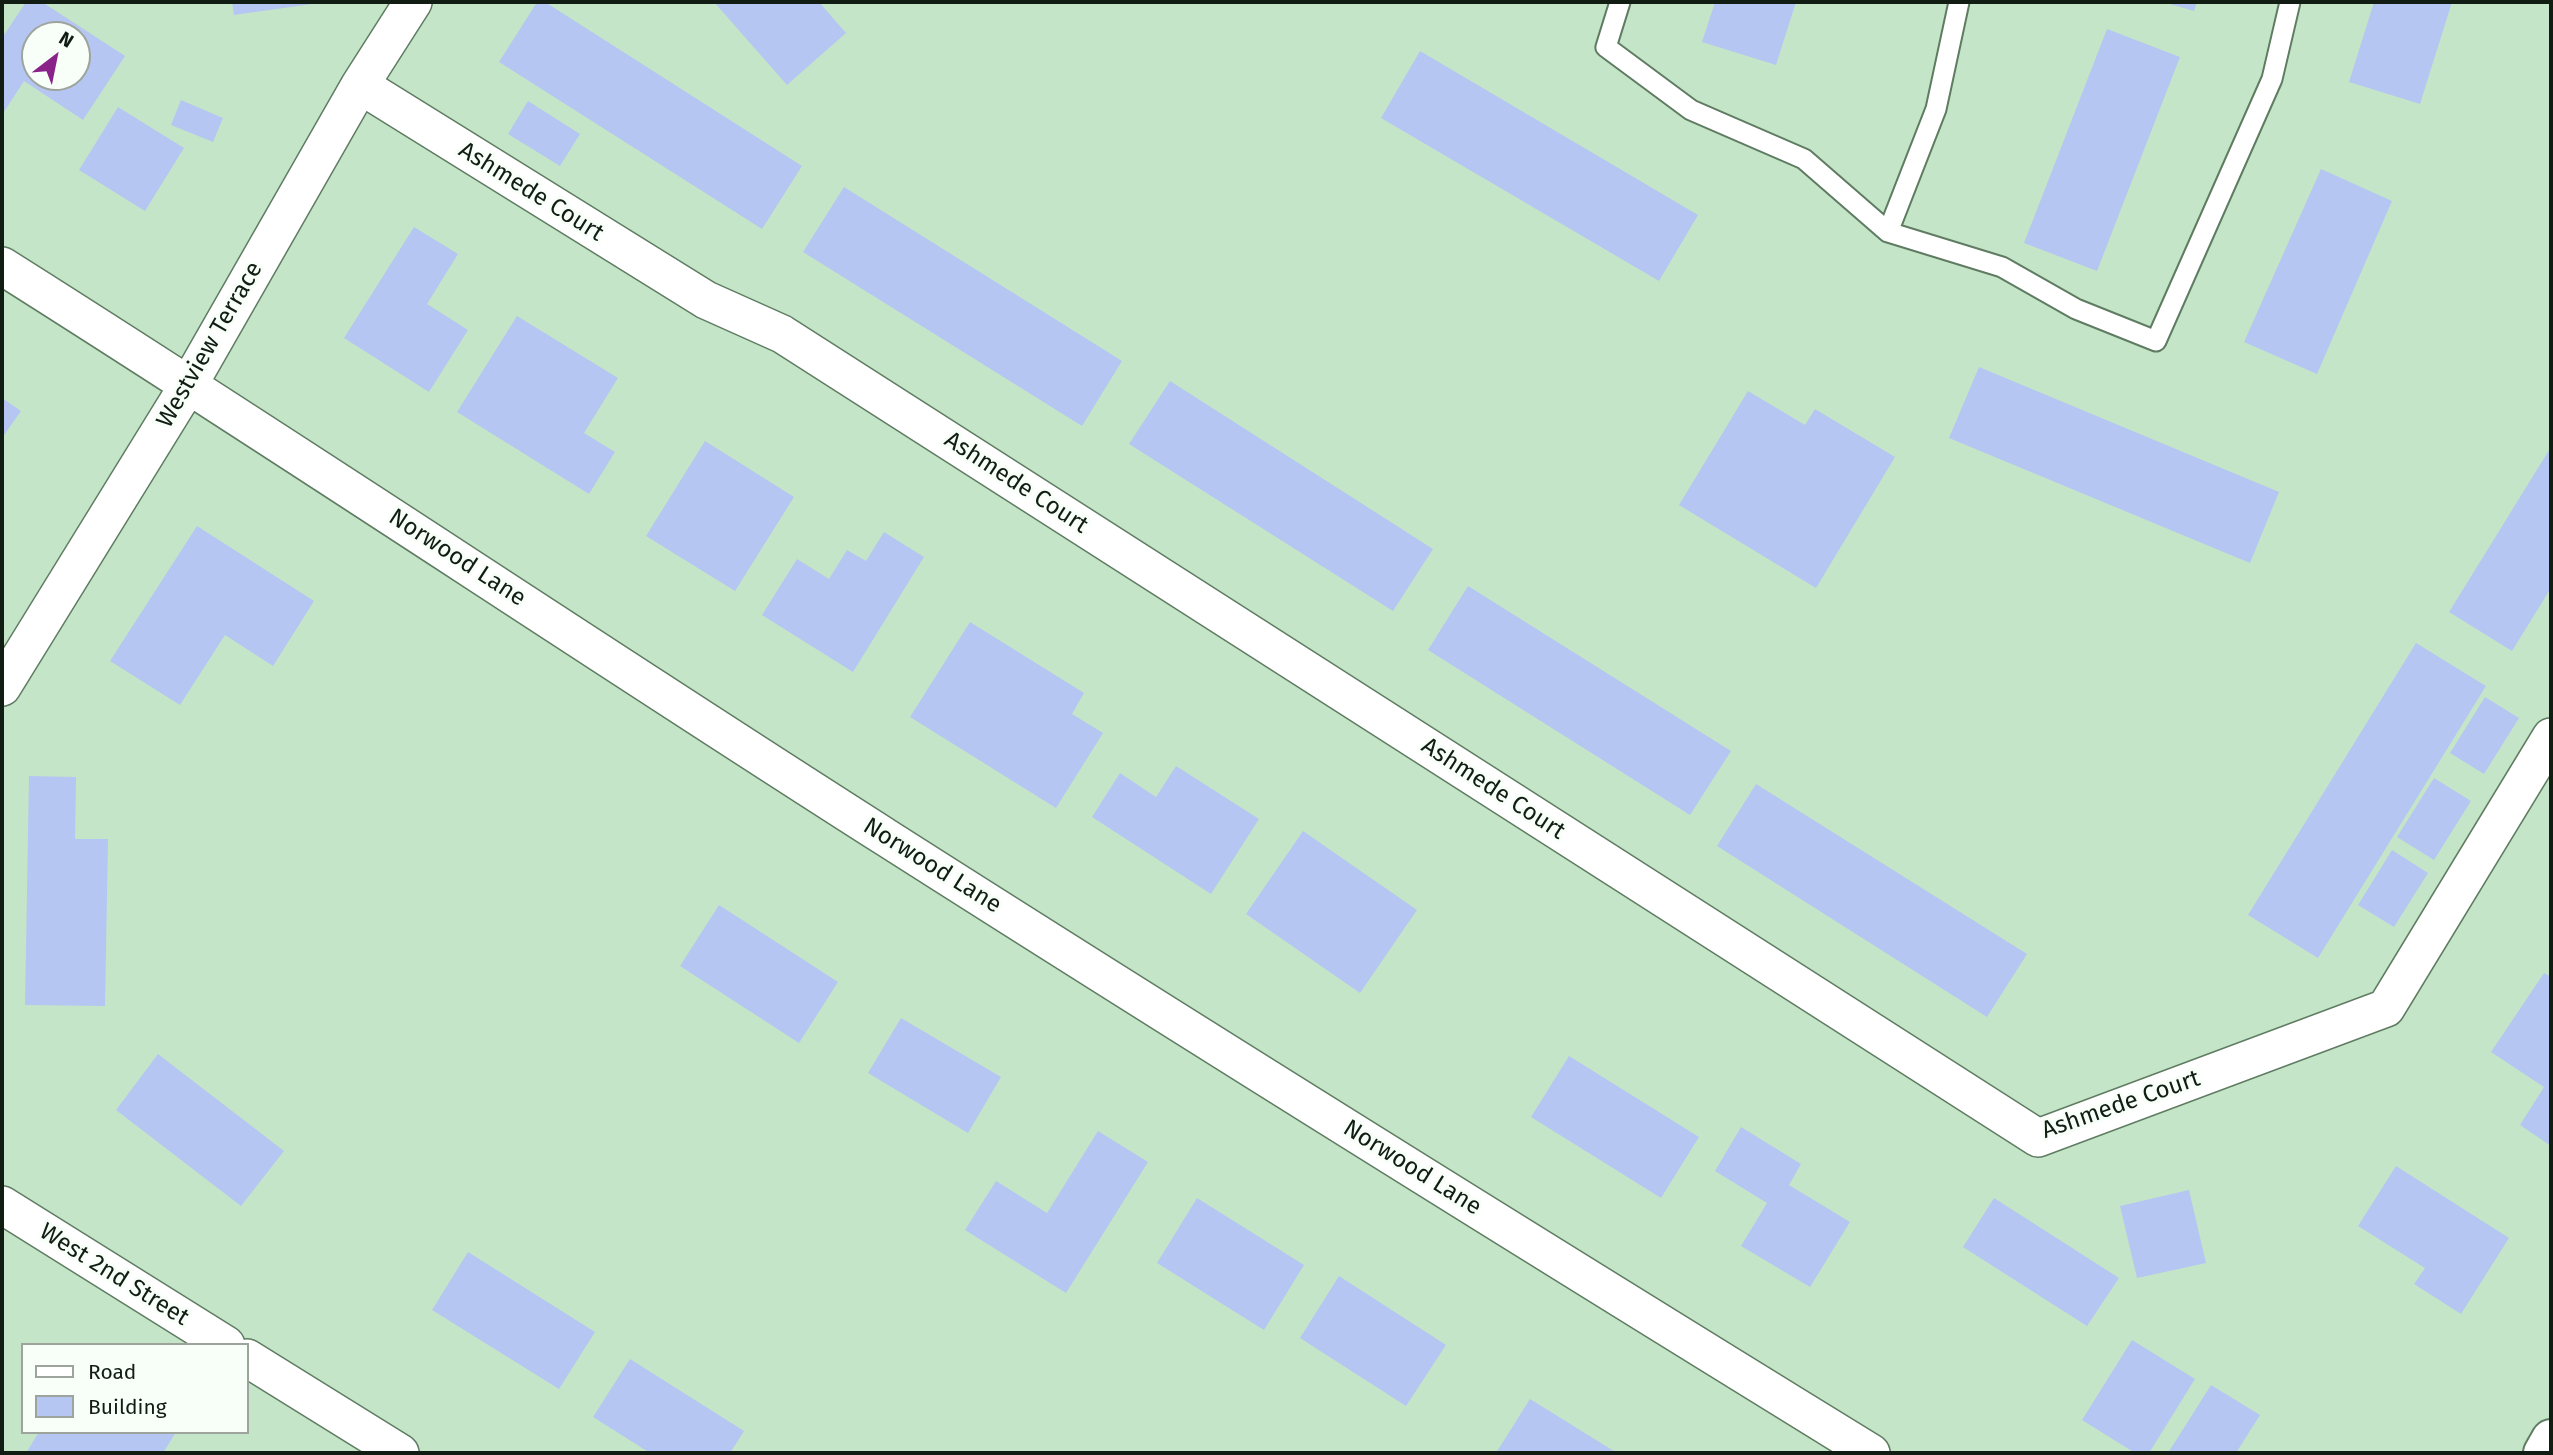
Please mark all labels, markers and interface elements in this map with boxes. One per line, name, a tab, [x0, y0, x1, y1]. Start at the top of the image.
north arrow	[21, 21, 91, 91]
text: N	[55, 26, 78, 53]
street label: Ashmede Court	[453, 136, 609, 248]
street label: Westview Terrace	[151, 257, 269, 433]
street label: Ashmede Court	[939, 426, 1093, 540]
street label: Norwood Lane	[383, 503, 531, 613]
street label: Ashmede Court	[1416, 732, 1570, 846]
street label: Norwood Lane	[858, 812, 1006, 920]
street label: Ashmede Court	[2038, 1064, 2204, 1146]
street label: Norwood Lane	[1338, 1114, 1486, 1222]
street label: West 2nd Street	[34, 1218, 194, 1332]
legend	[21, 1343, 248, 1434]
text: Road	[88, 1359, 136, 1385]
text: Building	[88, 1394, 167, 1420]

